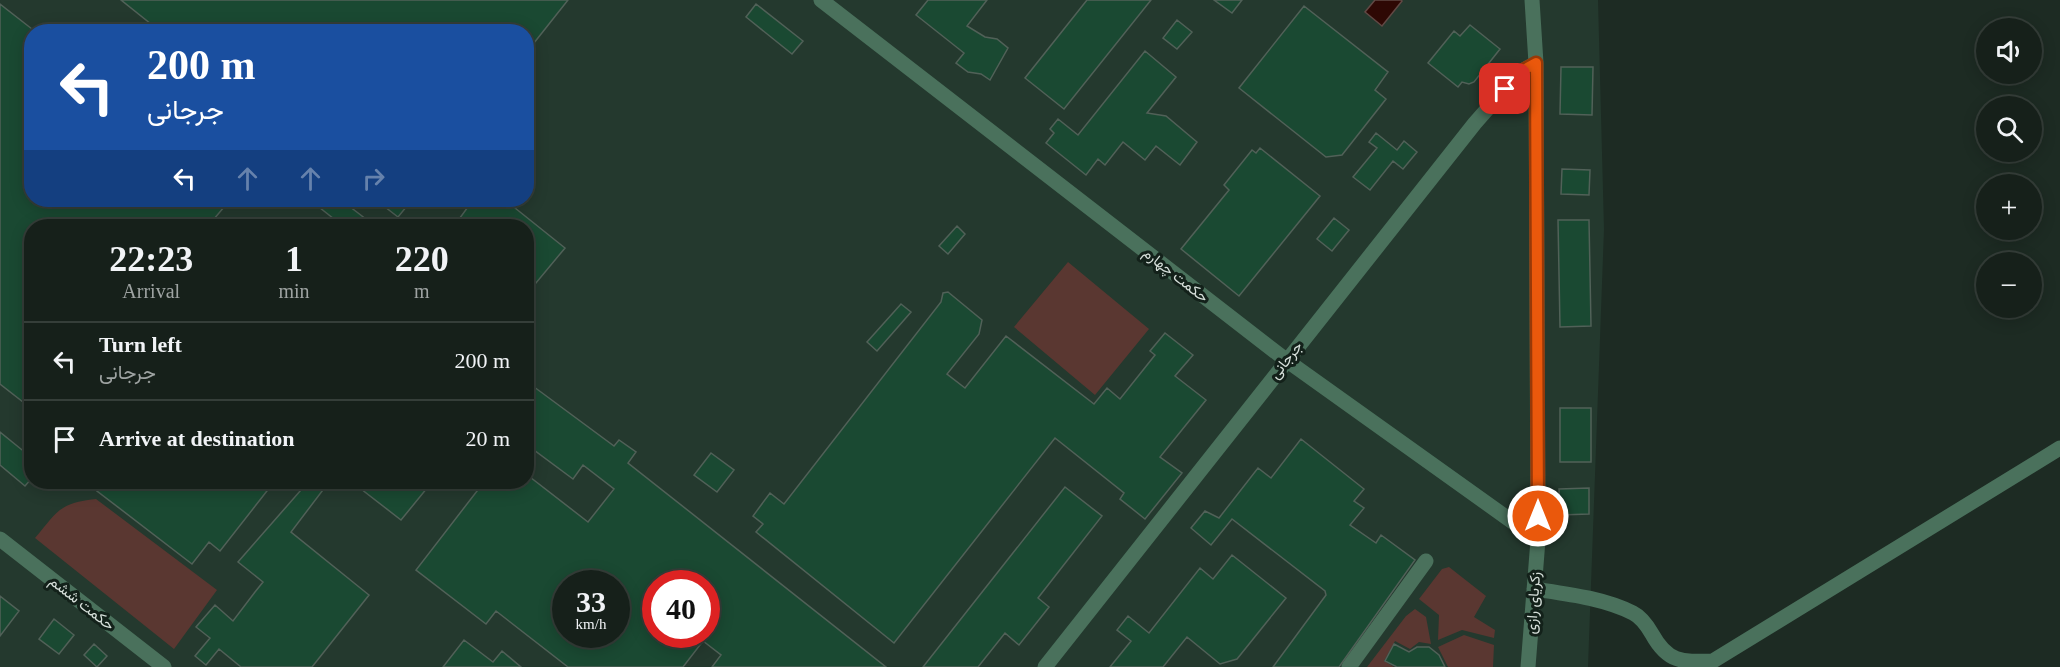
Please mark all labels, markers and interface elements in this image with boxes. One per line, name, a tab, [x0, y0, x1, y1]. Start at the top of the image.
map controls	[1976, 18, 2042, 318]
button: sound	[1976, 18, 2042, 84]
text: 200 m	[147, 42, 256, 88]
icon: left	[48, 48, 126, 126]
pin	[1479, 63, 1530, 114]
icon: arrive	[1488, 72, 1521, 105]
text: جرجانی	[147, 95, 224, 125]
button: search	[1976, 96, 2042, 162]
icon: left	[168, 162, 201, 195]
icon: ahead	[231, 162, 264, 195]
icon: ahead	[294, 162, 327, 195]
icon: right	[357, 162, 390, 195]
button: +	[1976, 174, 2042, 240]
text: 22:23	[109, 239, 193, 279]
text: 1	[285, 239, 303, 279]
text: 220	[395, 239, 449, 279]
street label: حکمت چهارم	[1139, 245, 1212, 307]
button: −	[1976, 252, 2042, 318]
text: Arrival	[122, 280, 180, 302]
text: min	[278, 280, 310, 302]
text: m	[414, 280, 430, 302]
text: Turn left	[99, 332, 182, 357]
street label: جرجانی	[1267, 338, 1307, 383]
icon: left	[48, 345, 81, 378]
text: 200 m	[454, 348, 510, 373]
text: جرجانی	[99, 361, 156, 383]
icon: arrive	[48, 423, 81, 456]
text: Arrive at destination	[99, 426, 295, 451]
text: 20 m	[465, 426, 510, 451]
position arrow	[1506, 484, 1570, 548]
speed limit sign: 40	[642, 570, 720, 648]
street label: زکریای رازی	[1523, 571, 1545, 635]
street label: حکمت ششم	[45, 573, 118, 635]
text: 33	[576, 585, 606, 618]
text: km/h	[576, 616, 606, 632]

